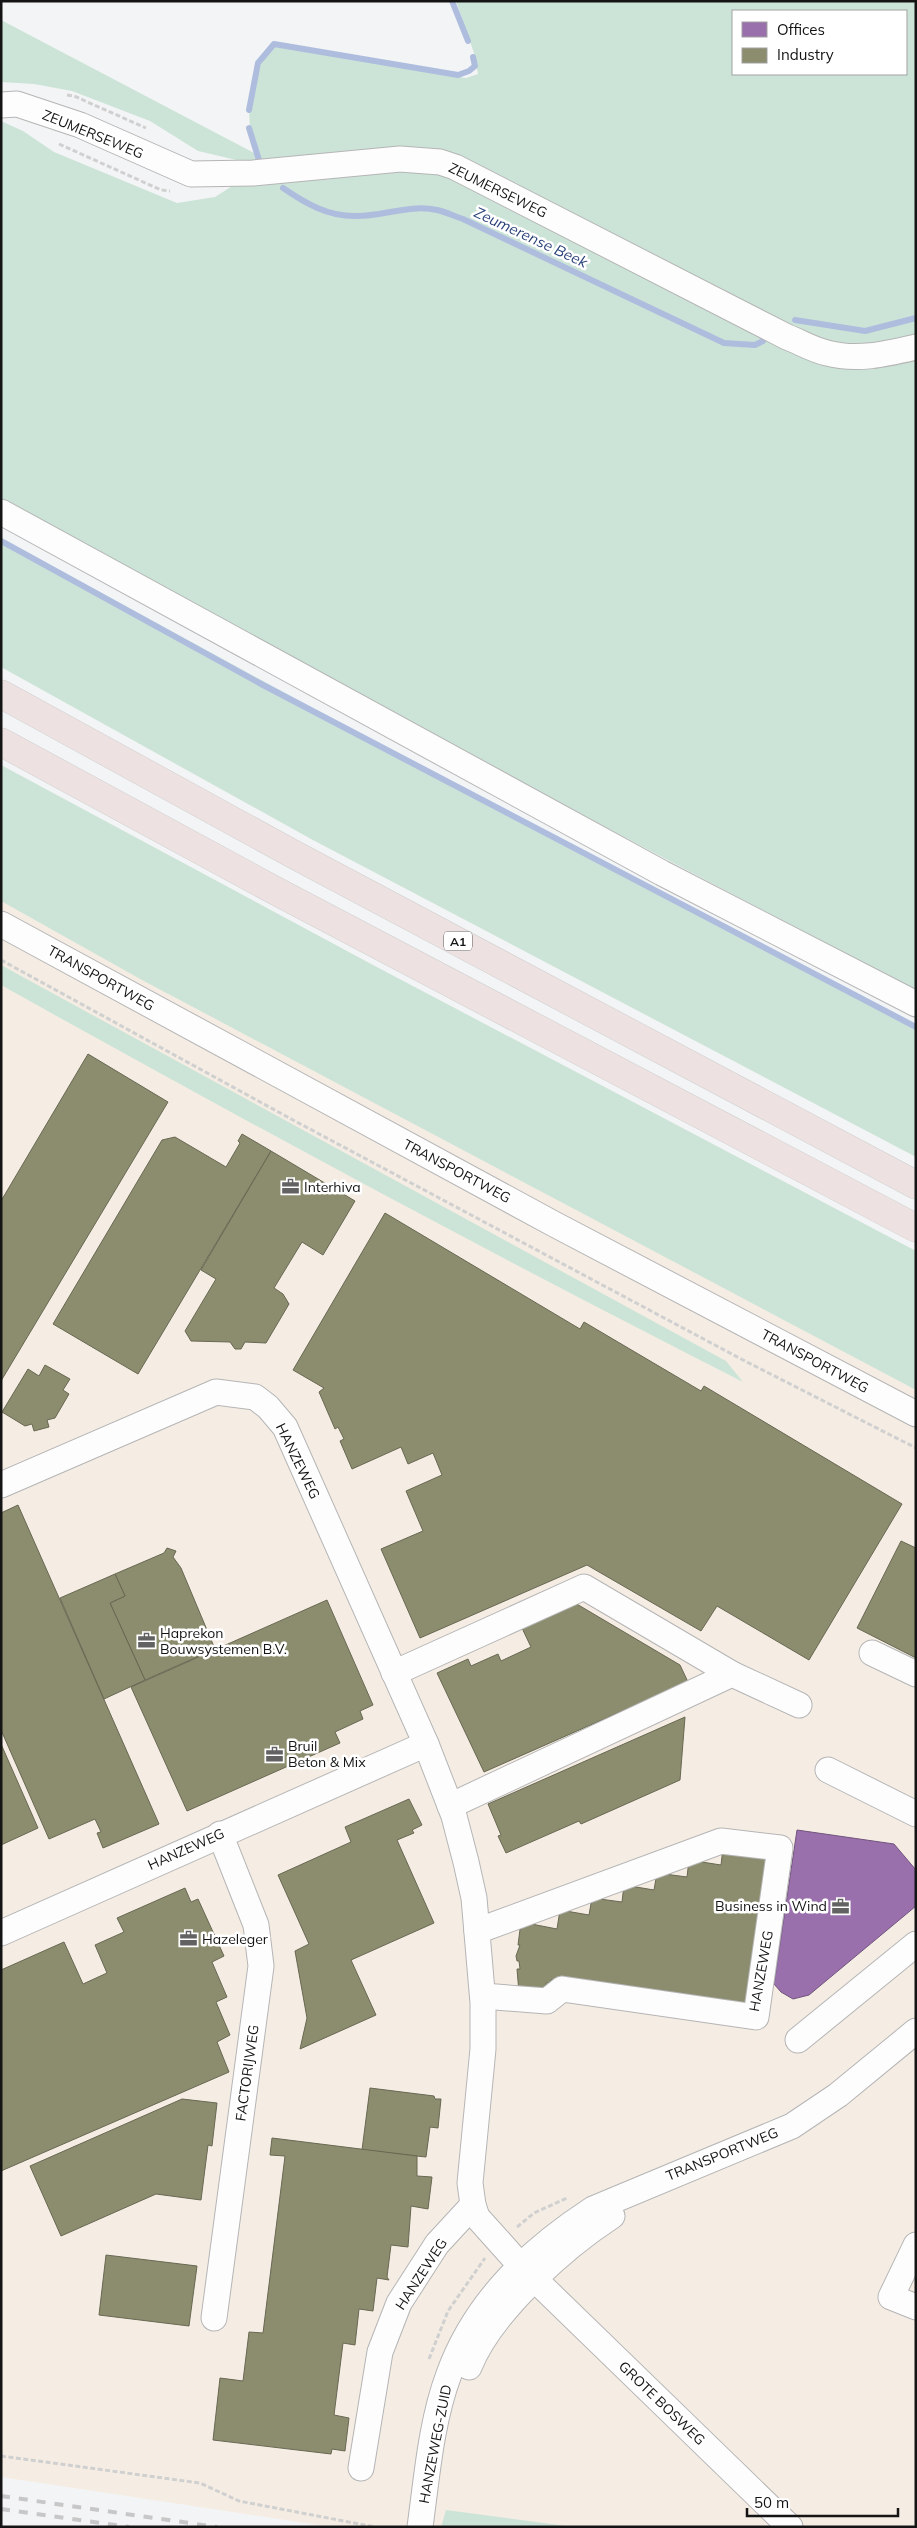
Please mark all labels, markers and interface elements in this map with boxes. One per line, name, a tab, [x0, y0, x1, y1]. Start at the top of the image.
legend	[732, 10, 907, 75]
text: Offices	[777, 20, 825, 39]
text: Industry	[777, 45, 834, 64]
street label: ZEUMERSEWEG	[40, 106, 146, 162]
street label: ZEUMERSEWEG	[446, 158, 550, 222]
water label: Zeumerense Beek	[471, 202, 592, 272]
road number: A1	[444, 931, 472, 950]
street label: TRANSPORTWEG	[44, 941, 158, 1015]
street label: TRANSPORTWEG	[400, 1135, 514, 1207]
office icon: Interhiva	[280, 1177, 300, 1197]
place label: Interhiva	[304, 1178, 361, 1196]
street label: TRANSPORTWEG	[758, 1325, 872, 1397]
street label: HANZEWEG	[272, 1420, 324, 1502]
place label: Haprekon Bouwsystemen B.V.	[160, 1624, 287, 1658]
office icon: Haprekon Bouwsystemen B.V.	[136, 1631, 156, 1651]
place label: Bruil Beton & Mix	[288, 1737, 366, 1771]
office icon: Bruil Beton & Mix	[264, 1744, 284, 1764]
street label: HANZEWEG	[145, 1824, 227, 1874]
office icon: Business in Wind	[831, 1896, 851, 1916]
place label: Business in Wind	[715, 1897, 827, 1915]
office icon: Hazeleger	[178, 1929, 198, 1949]
street label: HANZEWEG	[745, 1929, 777, 2013]
place label: Hazeleger	[202, 1930, 269, 1948]
street label: FACTORIJWEG	[231, 2024, 263, 2122]
street label: TRANSPORTWEG	[663, 2123, 781, 2185]
street label: HANZEWEG	[391, 2235, 451, 2313]
street label: GROTE BOSWEG	[615, 2357, 709, 2449]
street label: HANZEWEG-ZUID	[415, 2383, 455, 2505]
scale bar	[747, 2486, 898, 2518]
text: 50 m	[754, 2493, 789, 2512]

